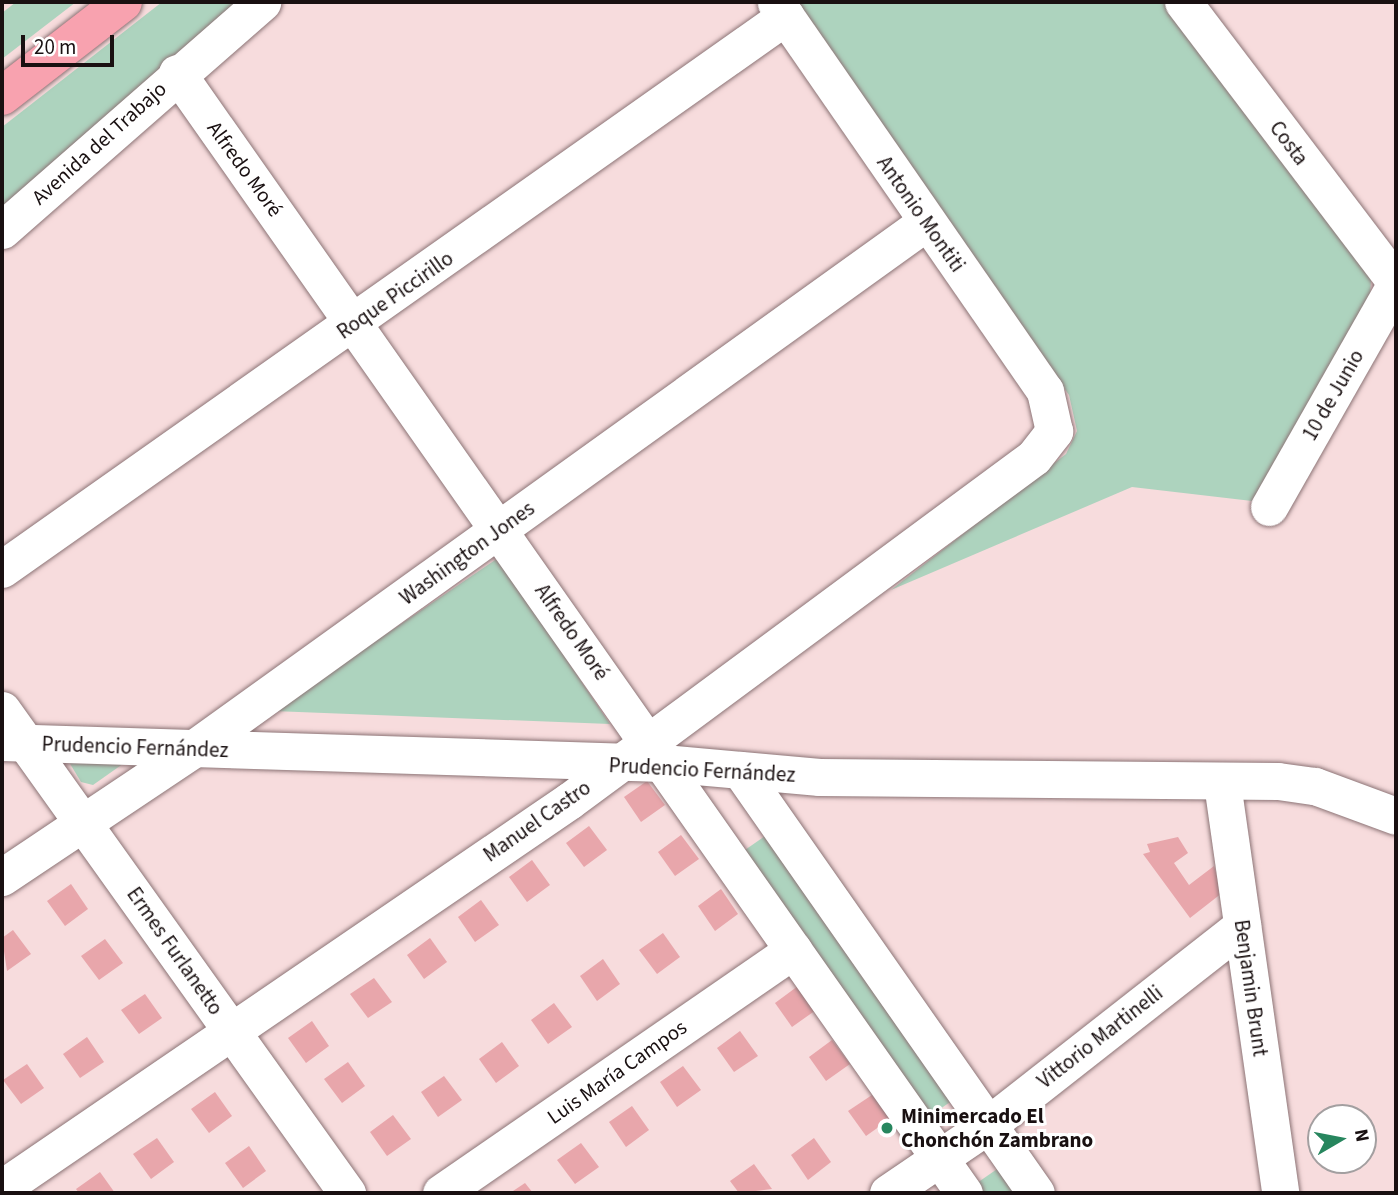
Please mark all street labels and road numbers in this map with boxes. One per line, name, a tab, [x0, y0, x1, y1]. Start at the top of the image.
street label: Avenida del Trabajo	[27, 76, 171, 210]
street label: Alfredo Moré	[202, 116, 288, 222]
street label: Costa	[1264, 116, 1314, 170]
street label: Antonio Montiti	[872, 151, 970, 277]
street label: Roque Piccirillo	[332, 246, 458, 344]
street label: 10 de Junio	[1297, 345, 1369, 445]
street label: Washington Jones	[395, 496, 539, 610]
street label: Alfredo Moré	[530, 579, 614, 685]
street label: Prudencio Fernández	[41, 731, 229, 763]
street label: Prudencio Fernández	[608, 753, 796, 787]
street label: Manuel Castro	[478, 775, 596, 867]
street label: Ermes Furlanetto	[122, 882, 228, 1020]
street label: Benjamin Brunt	[1229, 918, 1273, 1058]
street label: Vittorio Martinelli	[1032, 980, 1168, 1094]
street label: Luis María Campos	[542, 1015, 692, 1129]

